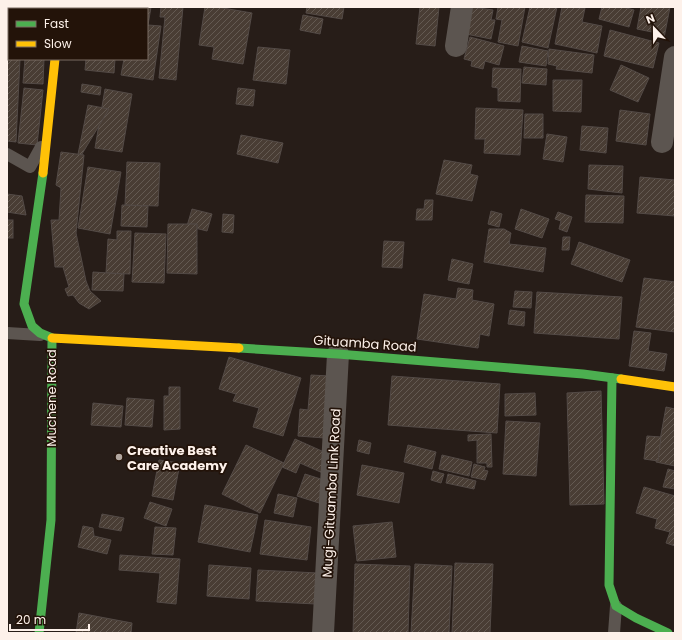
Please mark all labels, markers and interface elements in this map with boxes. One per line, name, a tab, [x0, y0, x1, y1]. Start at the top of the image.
legend	[8, 8, 148, 60]
north arrow	[634, 8, 674, 48]
text: N	[643, 10, 657, 28]
text: Fast	[44, 15, 69, 32]
text: Slow	[44, 35, 72, 52]
street label: Gituamba Road	[313, 330, 417, 357]
street label: Muchene Road	[42, 349, 61, 447]
street label: Mugi-Gituamba Link Road	[318, 408, 345, 578]
place label: Creative Best Care Academy	[127, 441, 228, 475]
marker: Creative Best Care Academy	[114, 452, 124, 462]
scale bar	[10, 606, 89, 632]
text: 20 m	[16, 611, 46, 628]

